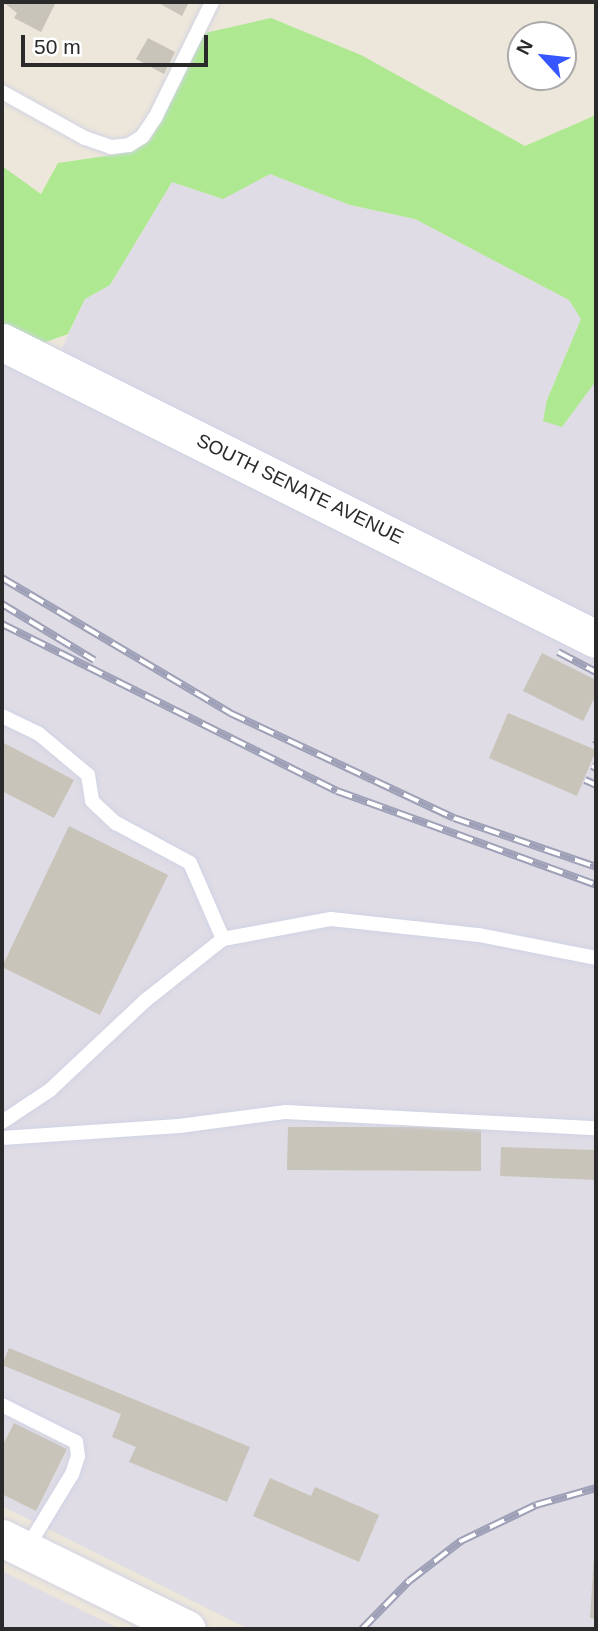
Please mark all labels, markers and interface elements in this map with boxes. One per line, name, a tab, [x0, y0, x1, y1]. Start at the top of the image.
scale bar	[24, 21, 212, 65]
north arrow	[507, 21, 577, 91]
text: 50 m	[34, 35, 81, 58]
text: N	[512, 36, 537, 58]
street label: SOUTH SENATE AVENUE	[192, 429, 408, 549]

